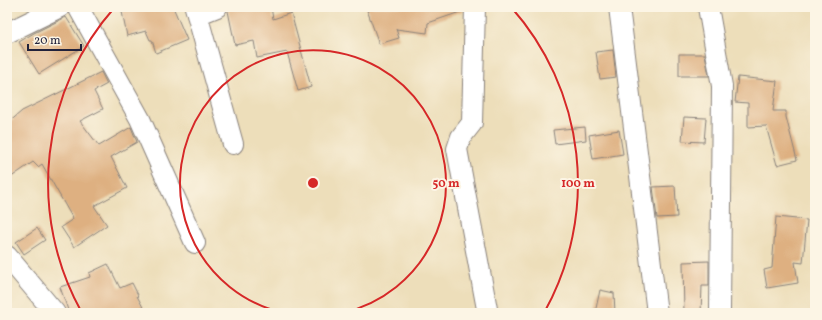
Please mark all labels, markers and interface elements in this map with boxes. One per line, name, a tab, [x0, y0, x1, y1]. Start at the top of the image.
scale bar	[28, 26, 81, 52]
text: 20 m	[34, 33, 61, 49]
centre of rings	[306, 176, 320, 190]
text: 50 m	[432, 176, 460, 192]
text: 100 m	[561, 176, 595, 192]

